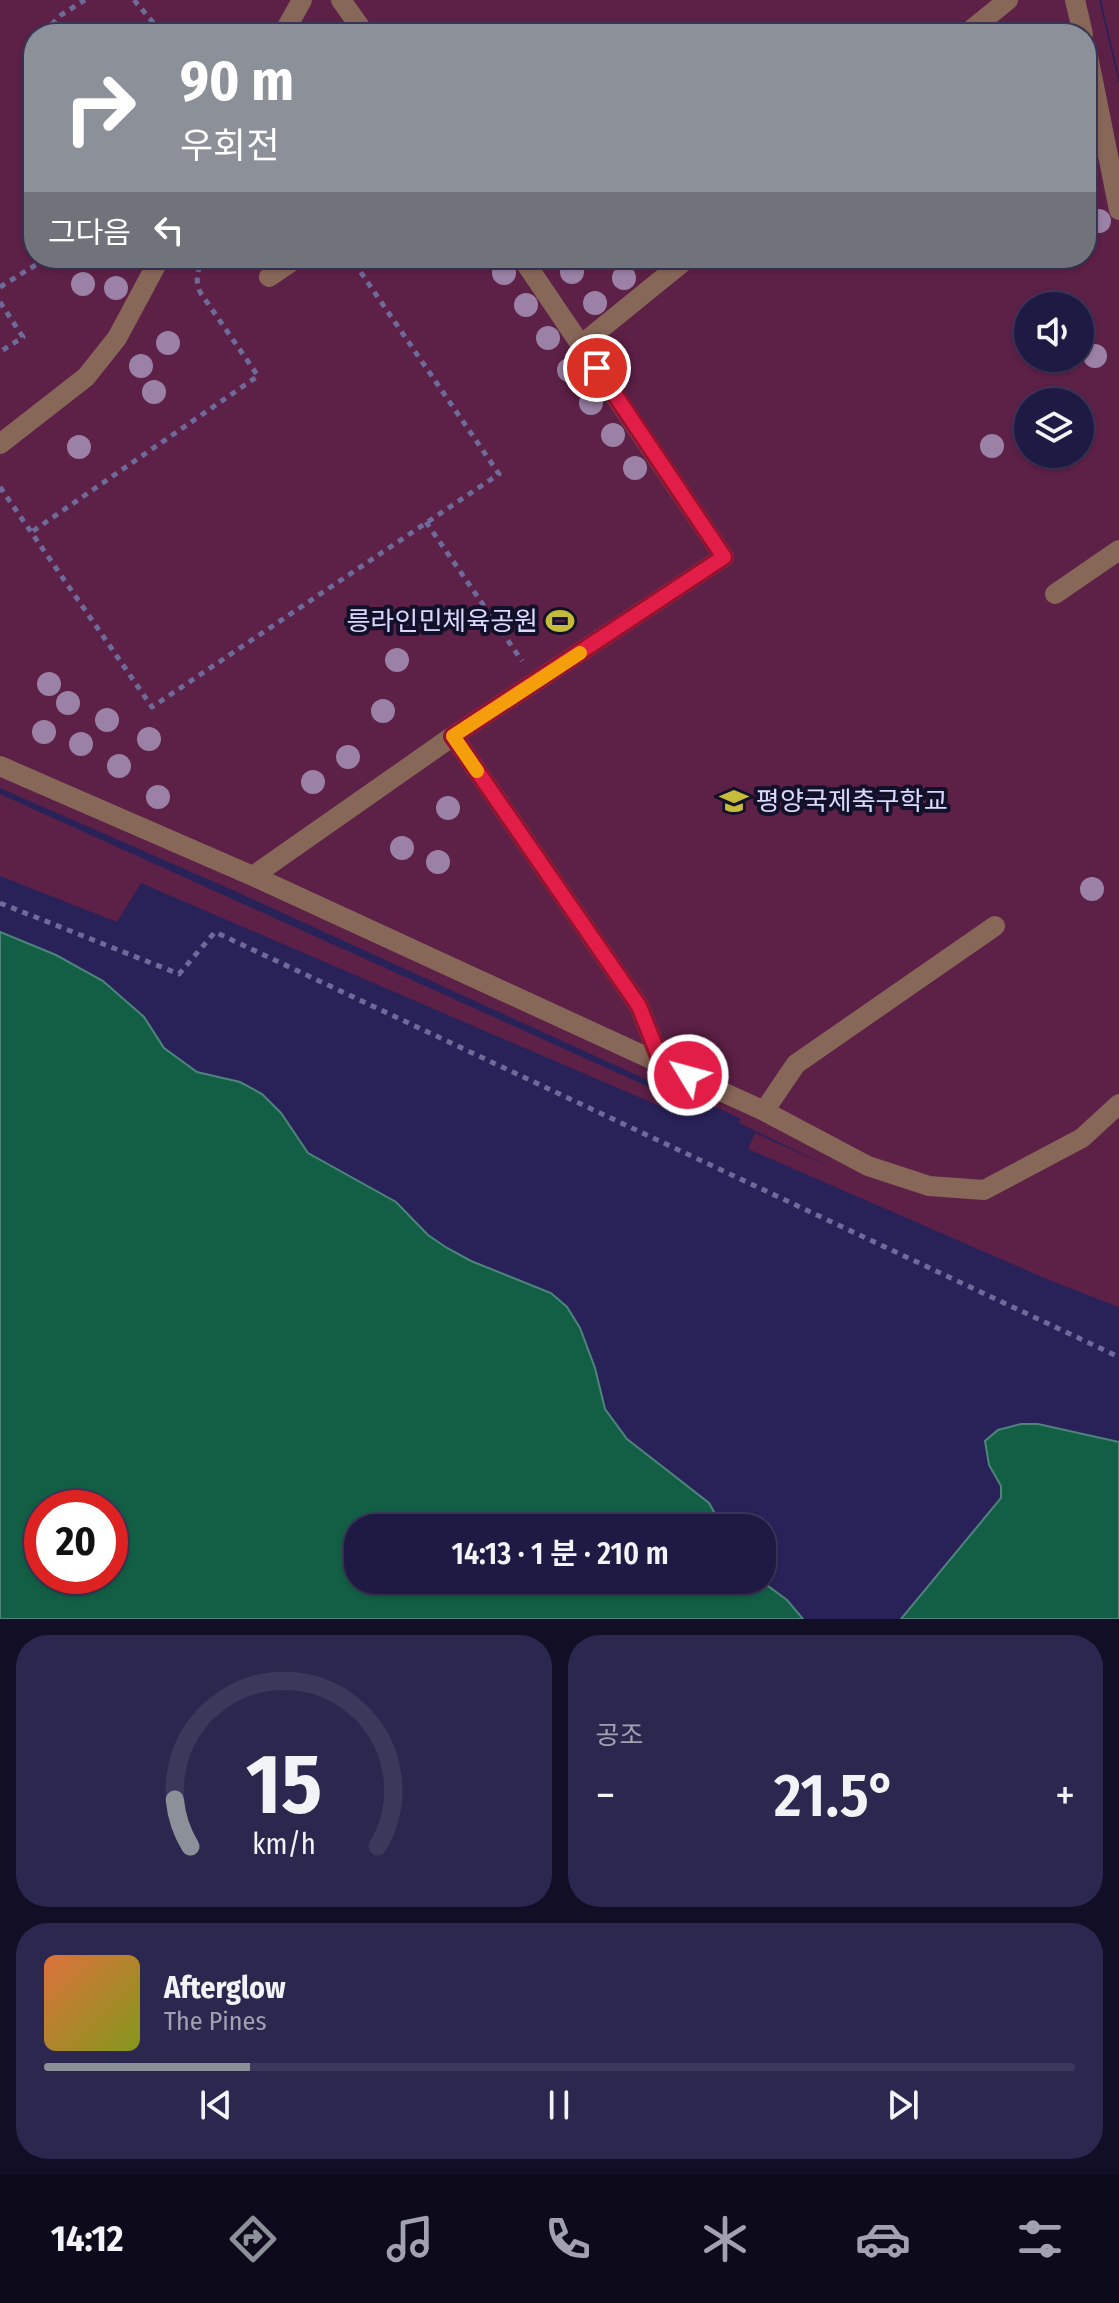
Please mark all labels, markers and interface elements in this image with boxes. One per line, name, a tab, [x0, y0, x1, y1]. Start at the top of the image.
text: 90 m	[180, 48, 294, 115]
icon: right	[48, 56, 152, 160]
text: 우회전	[180, 124, 279, 168]
icon: left	[147, 208, 191, 252]
text: 그다음	[48, 215, 131, 251]
map controls	[1014, 292, 1094, 468]
button: sound	[1014, 292, 1094, 372]
pin	[563, 334, 631, 402]
icon: arrive	[575, 346, 619, 390]
button: layers	[1014, 388, 1094, 468]
place label: 릉라인민체육공원	[347, 606, 538, 637]
sports icon: 릉라인민체육공원	[545, 606, 575, 636]
school or university icon: 평양국제축구학교	[719, 786, 749, 816]
place label: 평양국제축구학교	[756, 786, 947, 817]
position arrow	[646, 1033, 730, 1117]
speed limit sign: 20	[24, 1490, 128, 1594]
text: 14:13 · 1 분 · 210 m	[451, 1536, 669, 1572]
text: 공조	[596, 1720, 643, 1751]
text: 15	[246, 1735, 322, 1835]
text: 21.5°	[774, 1760, 896, 1832]
text: −	[596, 1769, 615, 1822]
text: +	[1055, 1769, 1075, 1822]
text: km/h	[252, 1827, 316, 1862]
text: Afterglow	[164, 1970, 286, 2006]
text: The Pines	[164, 2006, 267, 2037]
icon: previous	[194, 2083, 238, 2127]
icon: pause	[537, 2083, 581, 2127]
icon: next	[881, 2083, 925, 2127]
icon: directions	[225, 2211, 281, 2267]
icon: music	[382, 2211, 438, 2267]
icon: phone	[540, 2211, 596, 2267]
icon: climate	[697, 2211, 753, 2267]
icon: car	[855, 2211, 911, 2267]
icon: filters	[1012, 2211, 1068, 2267]
text: 14:12	[51, 2217, 123, 2261]

